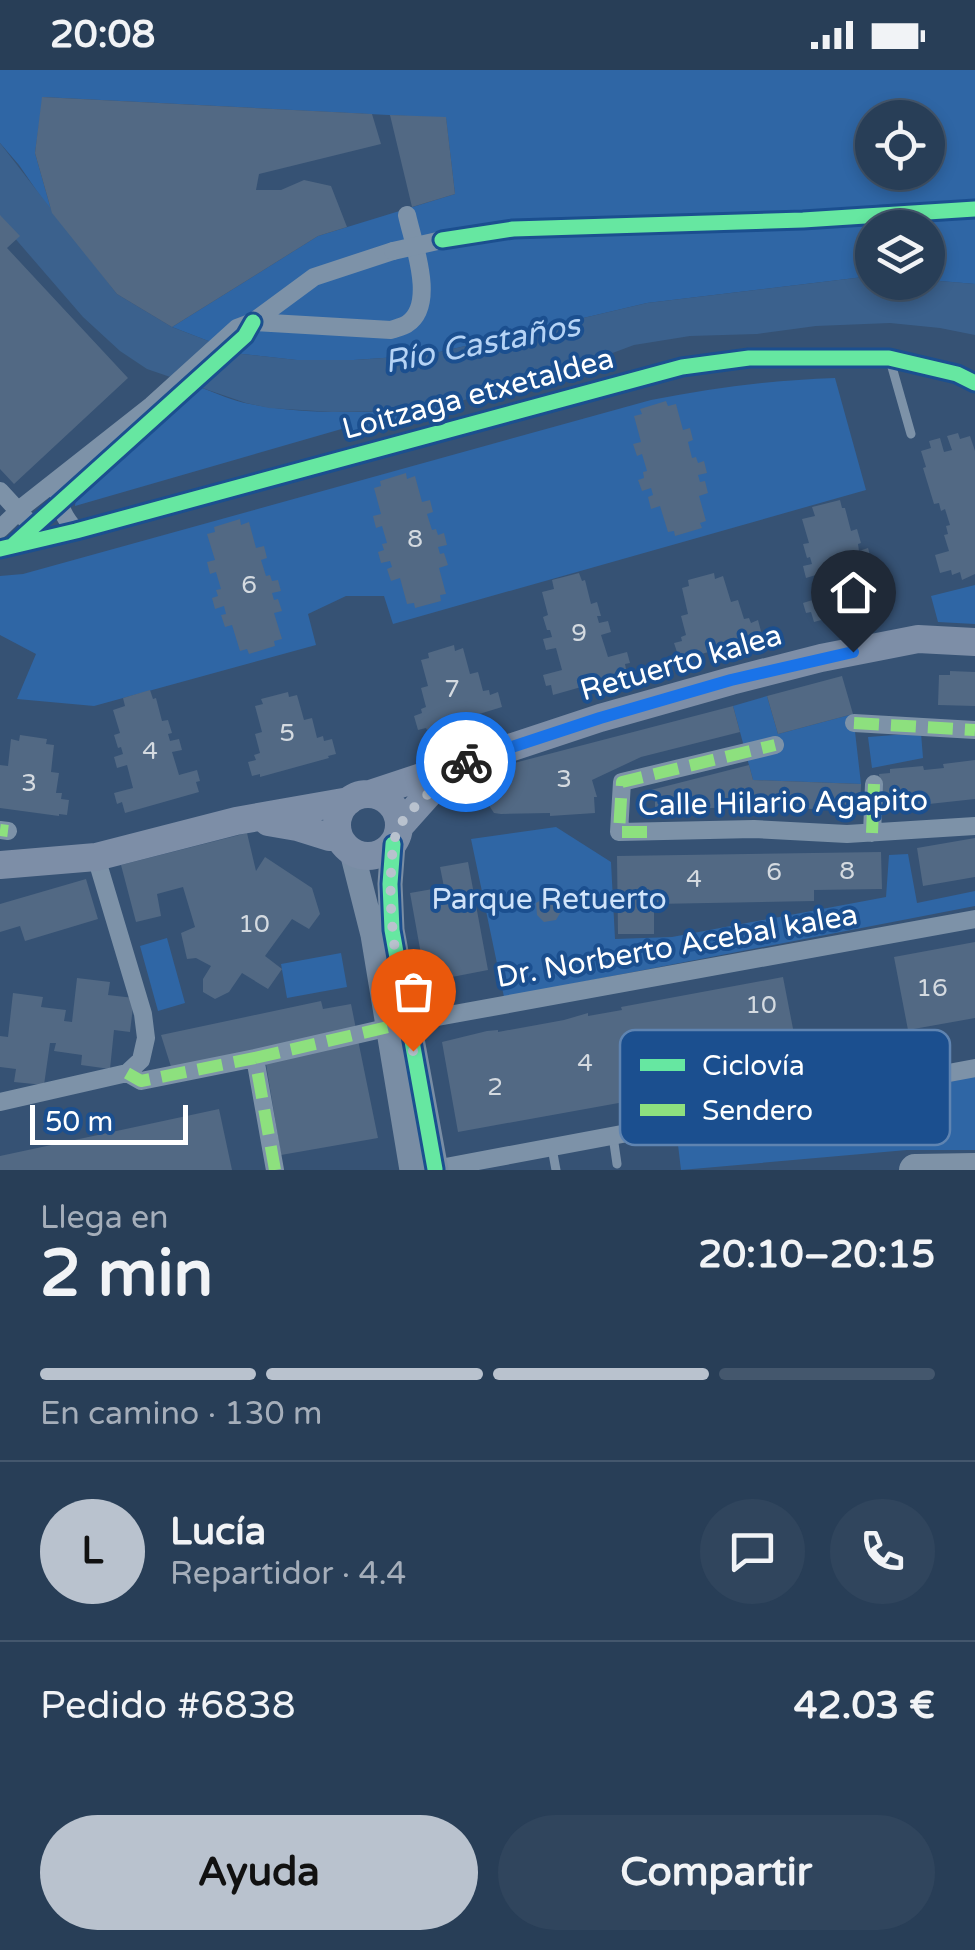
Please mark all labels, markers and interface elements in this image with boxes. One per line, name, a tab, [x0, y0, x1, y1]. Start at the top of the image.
text: 20:08	[50, 12, 155, 58]
map controls	[855, 100, 945, 300]
button: locate	[855, 100, 945, 190]
button: layers	[855, 210, 945, 300]
water label: Río Castaños	[381, 306, 586, 382]
street label: Loitzaga etxetaldea	[338, 340, 618, 448]
house number: 8	[407, 524, 423, 554]
pin	[811, 550, 896, 653]
icon: home	[826, 565, 881, 620]
house number: 6	[241, 570, 257, 600]
street label: Retuerto kalea	[576, 617, 786, 709]
house number: 9	[571, 618, 587, 648]
house number: 7	[444, 674, 460, 704]
courier	[416, 712, 516, 812]
house number: 5	[279, 718, 295, 748]
icon: bike	[439, 735, 494, 790]
house number: 4	[142, 736, 158, 766]
house number: 3	[556, 764, 572, 794]
house number: 3	[21, 768, 37, 798]
street label: Calle Hilario Agapito	[638, 782, 928, 824]
house number: 8	[839, 856, 855, 886]
house number: 6	[766, 857, 782, 887]
house number: 4	[686, 864, 702, 894]
park label: Parque Retuerto	[431, 881, 667, 918]
street label: Dr. Norberto Acebal kalea	[493, 896, 861, 996]
house number: 10	[238, 909, 270, 939]
pin	[371, 949, 456, 1052]
icon: bag	[386, 964, 441, 1019]
house number: 16	[916, 973, 948, 1003]
house number: 10	[745, 990, 777, 1020]
legend	[620, 1030, 950, 1145]
house number: 4	[577, 1048, 593, 1078]
text: Ciclovía	[702, 1049, 805, 1083]
house number: 2	[487, 1072, 503, 1102]
text: Sendero	[702, 1094, 813, 1128]
scale bar	[30, 1100, 188, 1144]
text: 50 m	[45, 1105, 113, 1139]
text: Llega en	[40, 1199, 169, 1237]
text: 20:10–20:15	[698, 1232, 935, 1278]
text: 2 min	[40, 1235, 213, 1314]
text: En camino · 130 m	[40, 1395, 322, 1433]
button: chat	[700, 1499, 805, 1604]
button: phone	[830, 1499, 935, 1604]
text: Lucía	[170, 1509, 266, 1555]
text: L	[82, 1528, 103, 1574]
text: Repartidor · 4.4	[170, 1555, 406, 1593]
text: Pedido #6838	[40, 1683, 296, 1729]
text: 42.03 €	[794, 1683, 935, 1729]
button: Ayuda	[40, 1815, 478, 1930]
button: Compartir	[498, 1815, 935, 1930]

